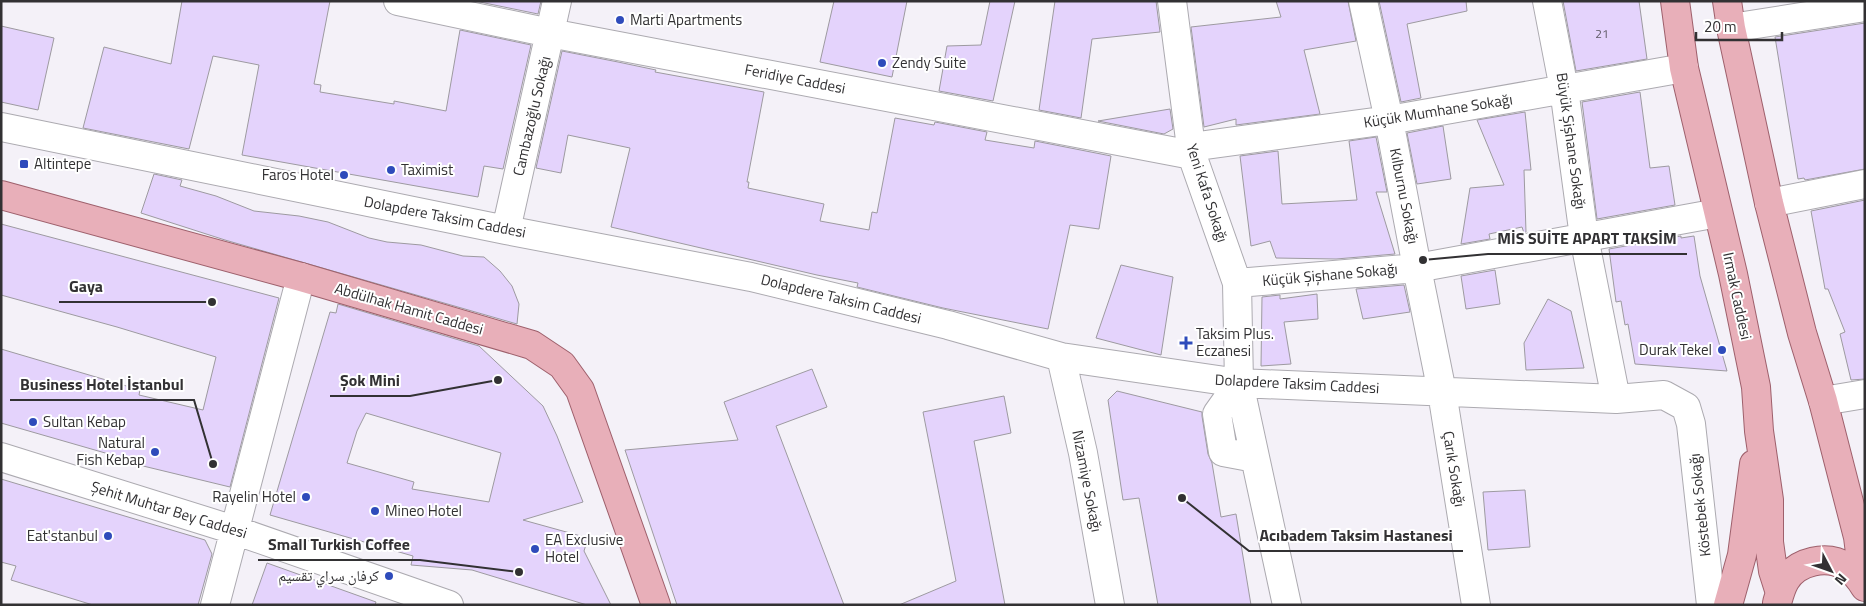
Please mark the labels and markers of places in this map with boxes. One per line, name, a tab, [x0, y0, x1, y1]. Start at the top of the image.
place label: Marti Apartments	[630, 8, 742, 31]
marker: Marti Apartments	[614, 14, 626, 26]
place label: Zendy Suite	[892, 51, 966, 74]
marker: Zendy Suite	[876, 57, 888, 69]
place label: Altintepe	[34, 152, 91, 175]
marker: Altintepe	[18, 158, 30, 170]
place label: Taximist	[401, 158, 454, 181]
place label: Faros Hotel	[262, 163, 334, 186]
marker: Taximist	[385, 164, 397, 176]
marker: Faros Hotel	[338, 169, 350, 181]
callout: MİS SUİTE APART TAKSİM	[1488, 223, 1687, 254]
callout: Gaya	[59, 271, 113, 302]
place label: Taksim Plus. Eczanesi	[1196, 322, 1274, 362]
marker: Taksim Plus. Eczanesi	[1180, 337, 1192, 349]
place label: Durak Tekel	[1639, 338, 1712, 361]
marker: Durak Tekel	[1716, 344, 1728, 356]
callout: Şok Mini	[330, 365, 410, 396]
callout: Business Hotel İstanbul	[10, 369, 194, 400]
place label: Sultan Kebap	[43, 410, 126, 433]
marker: Sultan Kebap	[27, 416, 39, 428]
place label: Natural Fish Kebap	[76, 431, 145, 471]
marker: Natural Fish Kebap	[149, 446, 161, 458]
place label: Rayelin Hotel	[212, 485, 296, 508]
marker: Rayelin Hotel	[300, 491, 312, 503]
place label: Mineo Hotel	[385, 499, 462, 522]
marker: Mineo Hotel	[369, 505, 381, 517]
callout: Acıbadem Taksim Hastanesi	[1249, 520, 1463, 551]
place label: Eat'stanbul	[27, 524, 98, 547]
place label: EA Exclusive Hotel	[545, 528, 623, 568]
callout: Small Turkish Coffee	[258, 529, 420, 560]
marker: Eat'stanbul	[102, 530, 114, 542]
marker: EA Exclusive Hotel	[529, 543, 541, 555]
place label: كرفان سراي تقسيم	[278, 564, 379, 588]
marker: كرفان سراي تقسيم	[383, 570, 395, 582]

